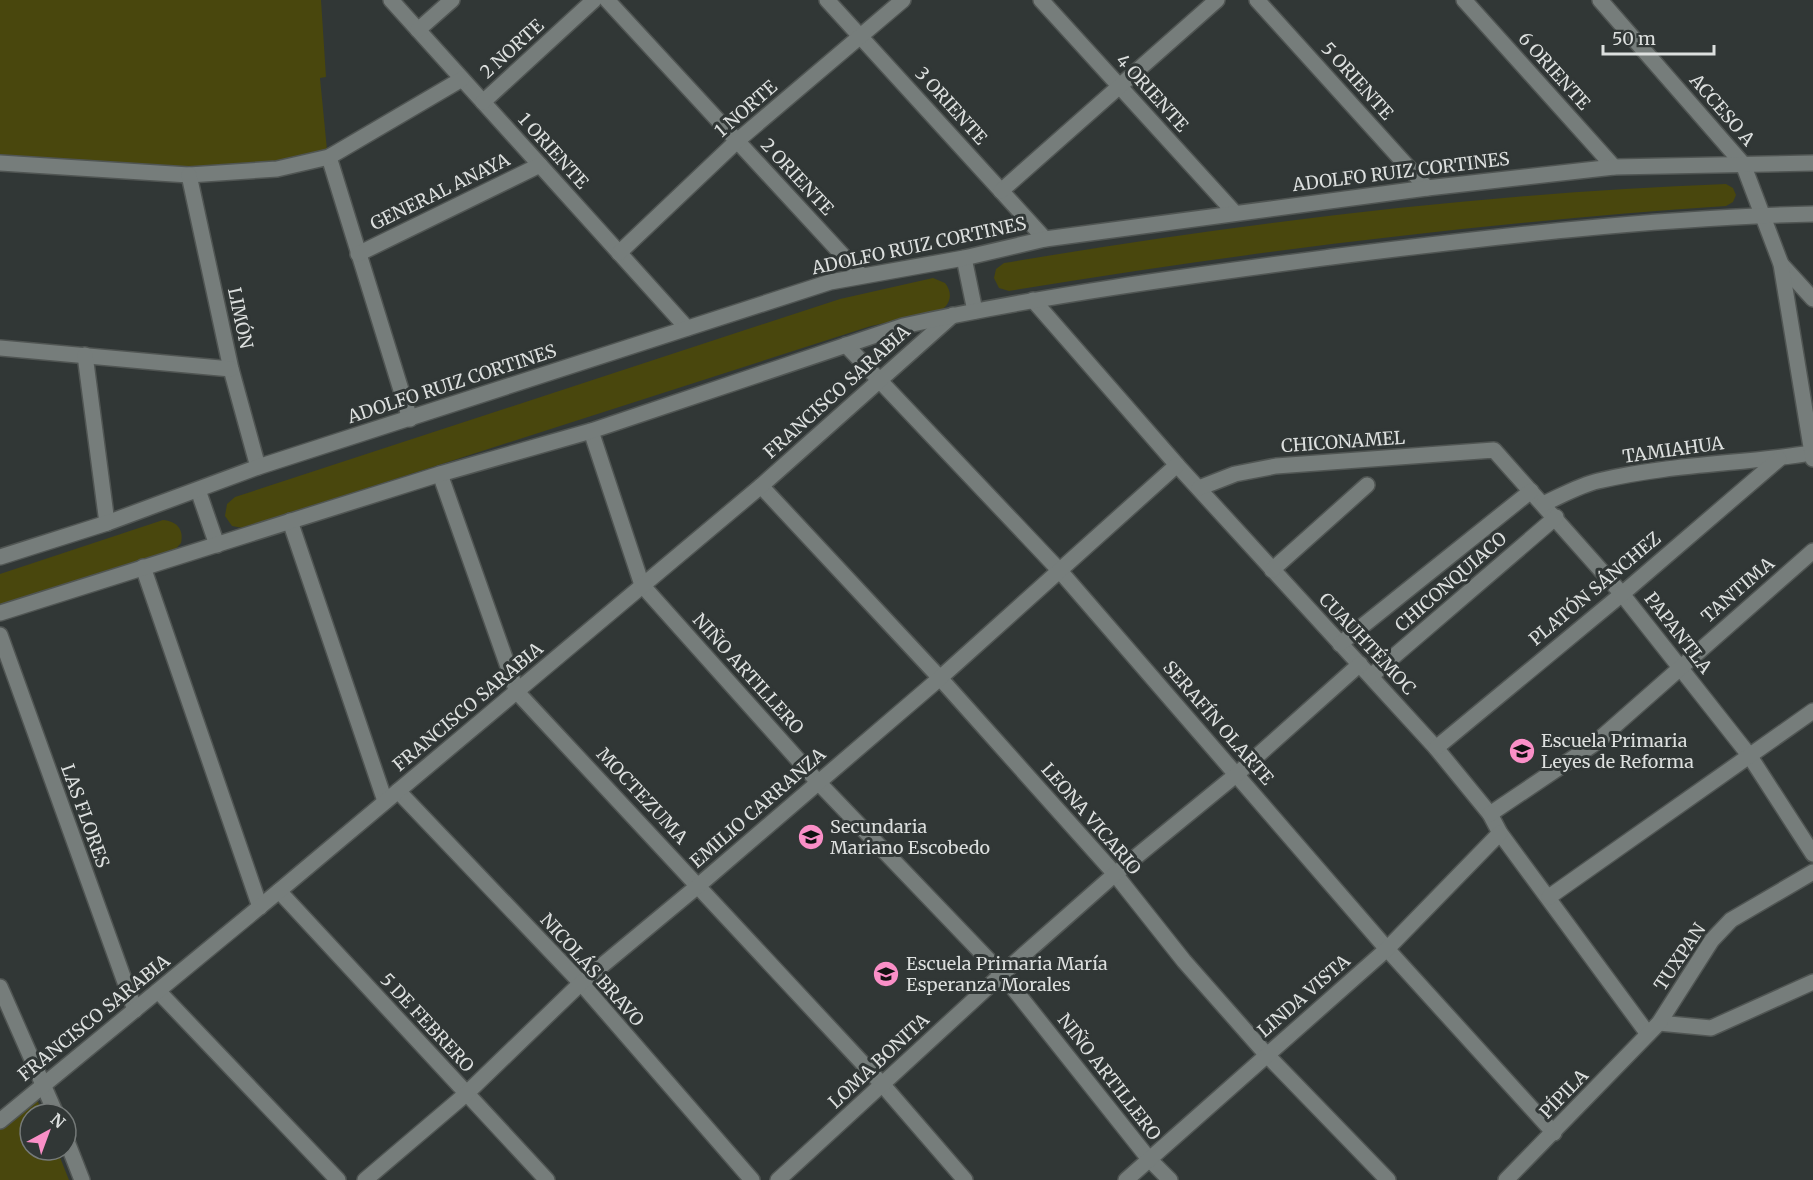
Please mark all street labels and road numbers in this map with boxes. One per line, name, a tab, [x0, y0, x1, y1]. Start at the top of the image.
street label: 2 NORTE	[475, 14, 549, 83]
street label: 6 ORIENTE	[1513, 27, 1596, 115]
street label: 5 ORIENTE	[1317, 37, 1399, 125]
street label: 4 ORIENTE	[1111, 49, 1194, 137]
street label: 3 ORIENTE	[911, 62, 993, 150]
street label: ACCESO A	[1684, 68, 1760, 151]
street label: 1 NORTE	[710, 75, 782, 142]
street label: 1 ORIENTE	[513, 108, 594, 194]
street label: 2 ORIENTE	[756, 133, 839, 220]
street label: ADOLFO RUIZ CORTINES	[1290, 147, 1511, 196]
street label: GENERAL ANAYA	[366, 148, 514, 235]
street label: ADOLFO RUIZ CORTINES	[809, 211, 1028, 280]
street label: LIMÓN	[223, 285, 258, 351]
street label: FRANCISCO SARABIA	[759, 320, 915, 463]
street label: ADOLFO RUIZ CORTINES	[343, 339, 560, 429]
street label: CHICONAMEL	[1280, 426, 1406, 457]
street label: TAMIAHUA	[1621, 431, 1725, 468]
street label: CHICONQUIACO	[1390, 527, 1511, 636]
street label: PLATÓN SÁNCHEZ	[1524, 527, 1665, 650]
street label: TANTIMA	[1697, 552, 1779, 627]
street label: PAPANTLA	[1639, 587, 1718, 678]
street label: CUAUHTÉMOC	[1314, 588, 1421, 700]
street label: NIÑO ARTILLERO	[688, 608, 809, 739]
street label: FRANCISCO SARABIA	[388, 637, 548, 776]
street label: SERAFÍN OLARTE	[1158, 656, 1279, 790]
street label: EMILIO CARRANZA	[685, 742, 830, 873]
street label: MOCTEZUMA	[592, 743, 693, 849]
street label: LEONA VICARIO	[1037, 758, 1146, 879]
street label: LAS FLORES	[56, 761, 115, 871]
street label: NICOLÁS BRAVO	[536, 908, 649, 1031]
street label: TUXPAN	[1649, 919, 1710, 995]
street label: FRANCISCO SARABIA	[13, 949, 175, 1086]
street label: LINDA VISTA	[1253, 949, 1355, 1042]
street label: 5 DE FEBRERO	[376, 968, 479, 1077]
street label: LOMA BONITA	[824, 1008, 934, 1113]
street label: NIÑO ARTILLERO	[1053, 1009, 1166, 1145]
street label: PÍPILA	[1534, 1064, 1593, 1123]

